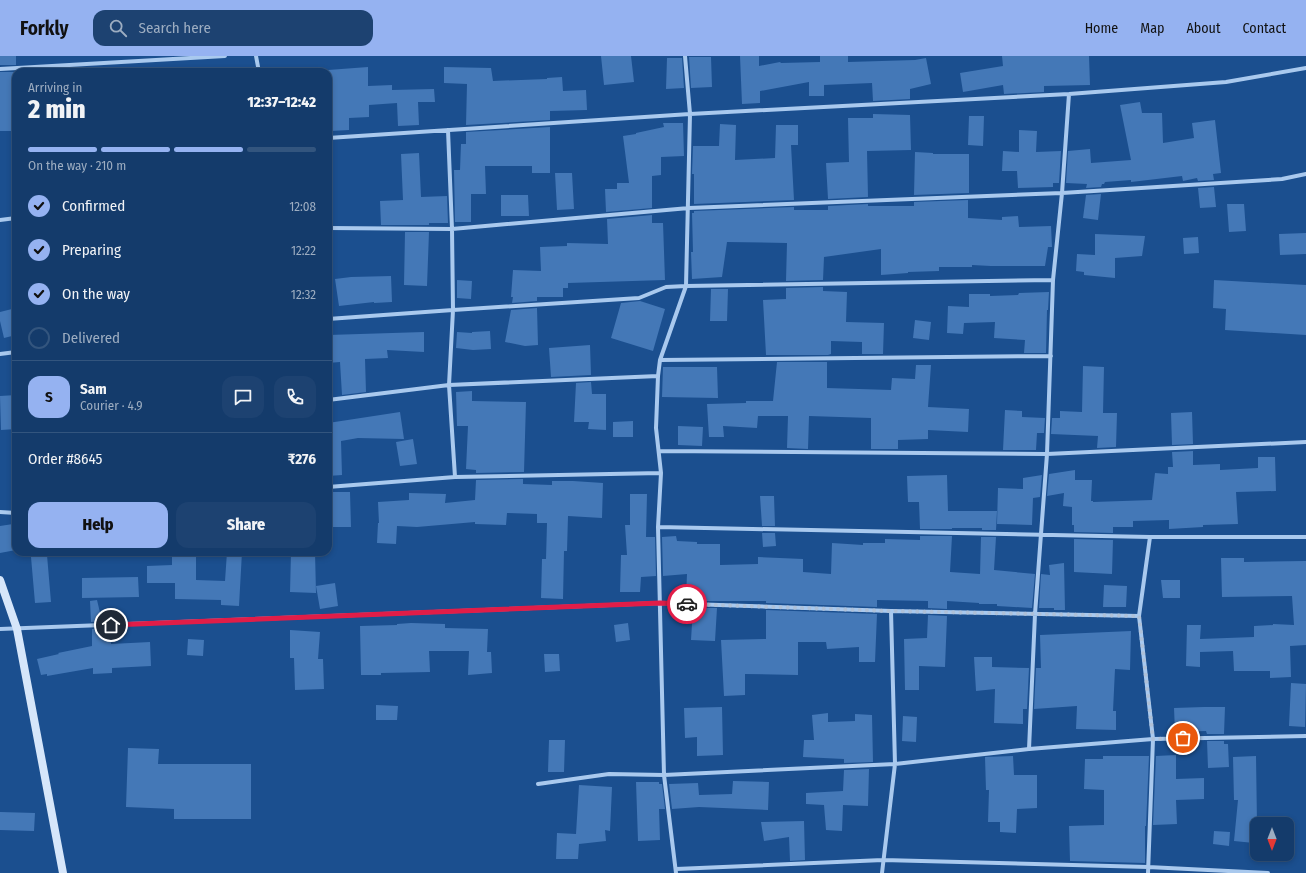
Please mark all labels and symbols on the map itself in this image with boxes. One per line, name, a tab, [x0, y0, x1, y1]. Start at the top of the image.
courier	[667, 584, 707, 624]
pin	[94, 608, 128, 642]
pin	[1166, 721, 1200, 755]
north arrow	[1250, 817, 1294, 861]

